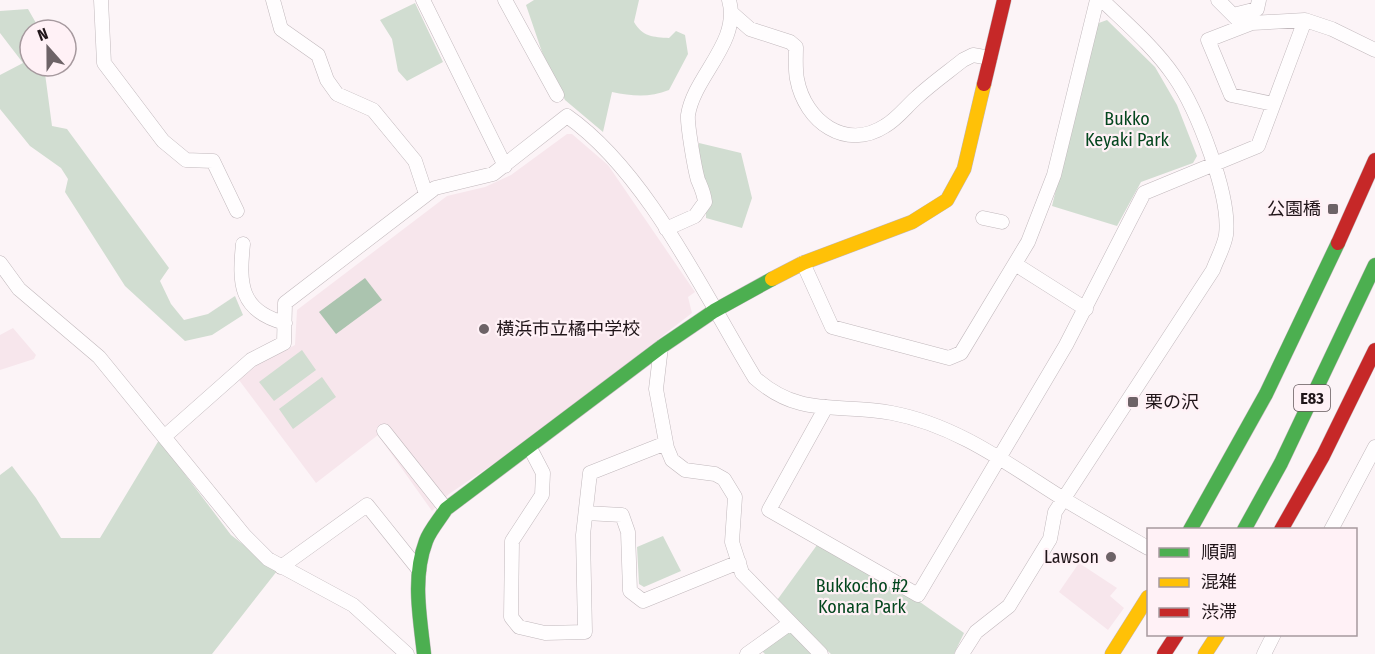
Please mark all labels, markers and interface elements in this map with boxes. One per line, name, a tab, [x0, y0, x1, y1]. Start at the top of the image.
north arrow	[18, 18, 78, 78]
text: N	[35, 24, 51, 45]
park label: Bukko Keyaki Park	[1085, 108, 1170, 151]
place label: 公園橋	[1267, 198, 1321, 220]
marker: 公園橋	[1326, 202, 1340, 216]
place label: 横浜市立橘中学校	[496, 318, 640, 340]
marker: 横浜市立橘中学校	[477, 322, 491, 336]
road number: E83	[1294, 385, 1330, 411]
place label: 栗の沢	[1145, 391, 1199, 413]
marker: 栗の沢	[1126, 395, 1140, 409]
legend	[1147, 528, 1357, 636]
text: 順調	[1201, 541, 1237, 563]
place label: Lawson	[1044, 546, 1099, 568]
marker: Lawson	[1104, 550, 1118, 564]
text: 混雑	[1201, 571, 1237, 593]
park label: Bukkocho #2 Konara Park	[816, 575, 908, 618]
text: 渋滞	[1201, 601, 1237, 623]

